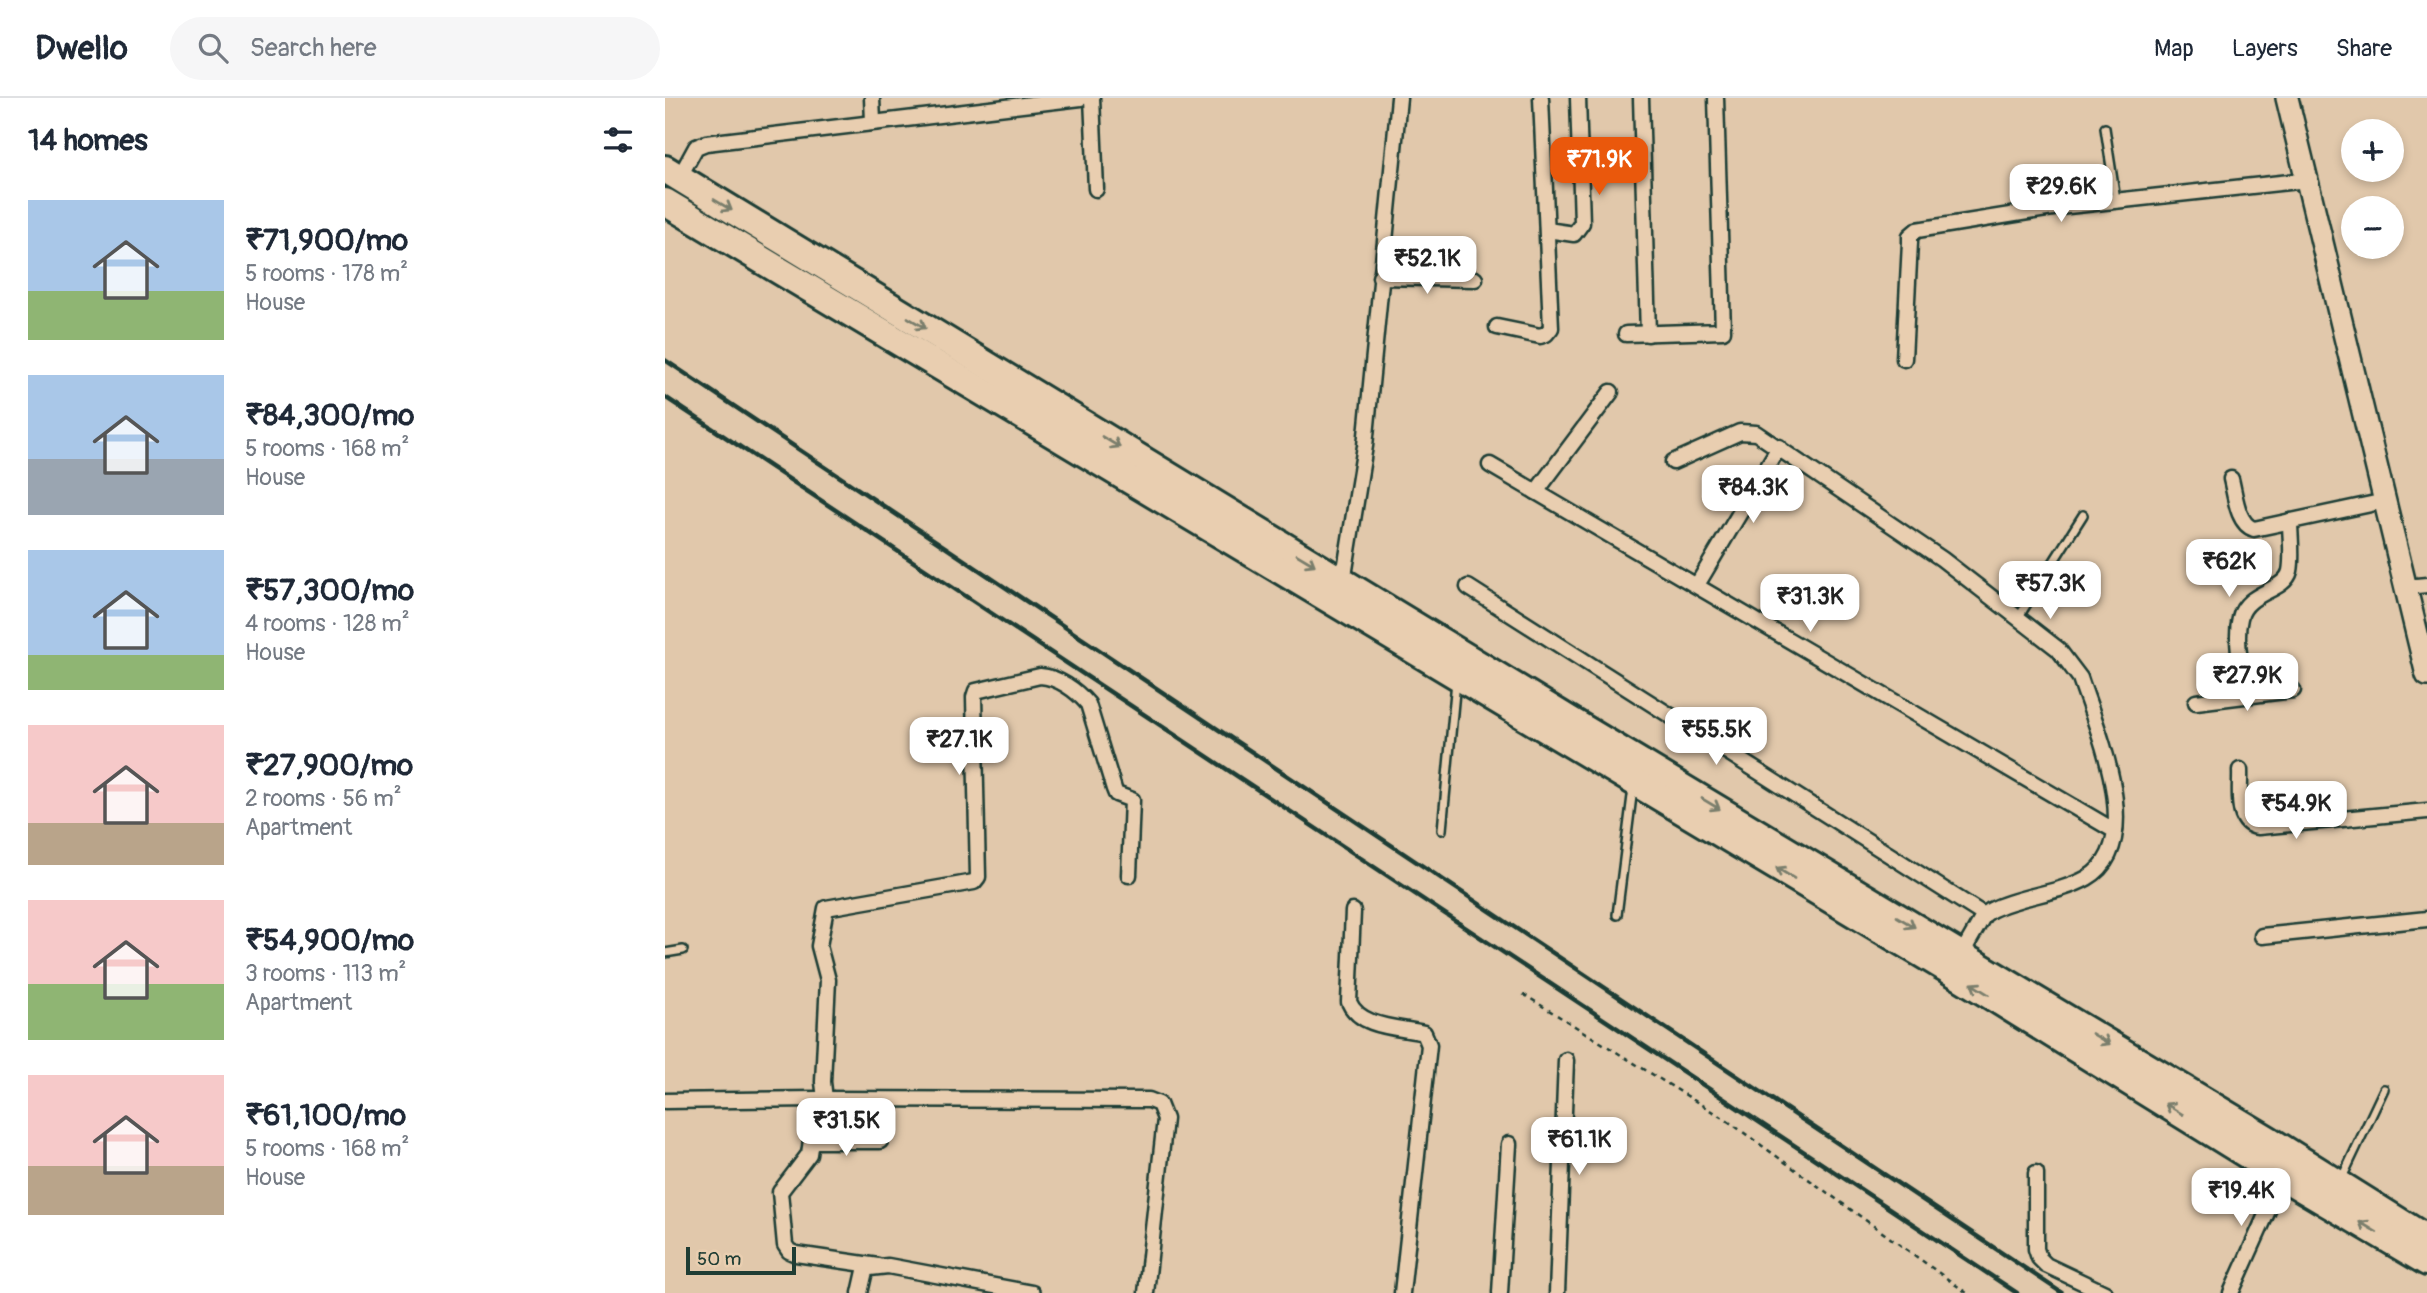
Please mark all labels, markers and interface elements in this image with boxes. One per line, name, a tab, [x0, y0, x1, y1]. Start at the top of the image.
search box	[170, 17, 660, 80]
text: Dwello	[35, 28, 128, 69]
icon: search	[194, 29, 232, 67]
text: Search here	[250, 32, 377, 64]
text: Map	[2154, 34, 2194, 63]
text: Layers	[2232, 34, 2298, 63]
text: Share	[2336, 34, 2392, 63]
map controls	[2341, 119, 2404, 259]
button: +	[2341, 119, 2404, 182]
icon: filters	[599, 121, 637, 159]
text: 14 homes	[28, 122, 148, 159]
pin: ₹71.9K	[1542, 138, 1656, 197]
text: ₹71.9K	[1566, 145, 1632, 174]
pin: ₹29.6K	[2004, 164, 2118, 224]
text: ₹29.6K	[2026, 172, 2096, 201]
button: −	[2341, 196, 2404, 259]
one-way arrow	[713, 198, 733, 212]
text: ₹71,900/mo	[245, 222, 408, 259]
icon: home	[84, 228, 168, 312]
pin: ₹52.1K	[1370, 236, 1484, 296]
text: ₹52.1K	[1393, 244, 1461, 273]
text: 5 rooms · 178 m²	[245, 259, 408, 288]
text: House	[245, 288, 305, 317]
one-way arrow	[907, 317, 927, 331]
text: ₹84,300/mo	[245, 397, 414, 434]
icon: home	[84, 403, 168, 487]
text: 5 rooms · 168 m²	[245, 434, 409, 463]
one-way arrow	[1101, 436, 1121, 450]
text: House	[245, 463, 305, 492]
pin: ₹84.3K	[1696, 466, 1810, 525]
text: ₹84.3K	[1718, 473, 1788, 502]
pin: ₹62K	[2188, 540, 2270, 599]
text: ₹62K	[2202, 547, 2256, 576]
one-way arrow	[1295, 553, 1315, 567]
pin: ₹57.3K	[1993, 561, 2107, 621]
text: ₹57.3K	[2015, 569, 2085, 598]
text: ₹57,300/mo	[245, 572, 414, 609]
pin: ₹31.3K	[1753, 574, 1867, 634]
icon: home	[84, 578, 168, 662]
text: ₹31.3K	[1776, 582, 1844, 611]
text: 4 rooms · 128 m²	[245, 609, 410, 638]
text: House	[245, 638, 305, 667]
pin: ₹27.9K	[2190, 654, 2304, 713]
text: ₹27.9K	[2212, 661, 2282, 690]
pin: ₹55.5K	[1659, 708, 1773, 767]
text: ₹55.5K	[1681, 715, 1751, 744]
pin: ₹27.1K	[902, 718, 1016, 777]
text: ₹27.1K	[926, 725, 992, 754]
text: ₹27,900/mo	[245, 747, 413, 784]
icon: home	[84, 753, 168, 837]
pin: ₹54.9K	[2239, 782, 2353, 841]
text: 2 rooms · 56 m²	[245, 784, 402, 813]
text: ₹54.9K	[2261, 789, 2331, 818]
one-way arrow	[1700, 798, 1720, 812]
text: Apartment	[245, 813, 352, 842]
one-way arrow	[1776, 865, 1796, 879]
one-way arrow	[1895, 915, 1915, 929]
text: ₹54,900/mo	[245, 922, 414, 959]
icon: home	[84, 928, 168, 1012]
text: 3 rooms · 113 m²	[245, 959, 406, 988]
one-way arrow	[1971, 982, 1991, 996]
text: Apartment	[245, 988, 352, 1017]
one-way arrow	[2090, 1032, 2110, 1046]
text: ₹61,100/mo	[245, 1097, 406, 1134]
pin: ₹31.5K	[789, 1098, 903, 1158]
one-way arrow	[2164, 1102, 2184, 1116]
icon: home	[84, 1103, 168, 1187]
text: ₹31.5K	[813, 1106, 880, 1135]
pin: ₹61.1K	[1522, 1118, 1636, 1177]
text: ₹61.1K	[1547, 1125, 1611, 1154]
text: 5 rooms · 168 m²	[245, 1134, 409, 1163]
text: House	[245, 1163, 305, 1192]
pin: ₹19.4K	[2184, 1168, 2298, 1228]
text: ₹19.4K	[2208, 1176, 2274, 1205]
one-way arrow	[2359, 1220, 2379, 1234]
scale bar	[686, 1244, 796, 1276]
text: 50 m	[697, 1247, 741, 1271]

